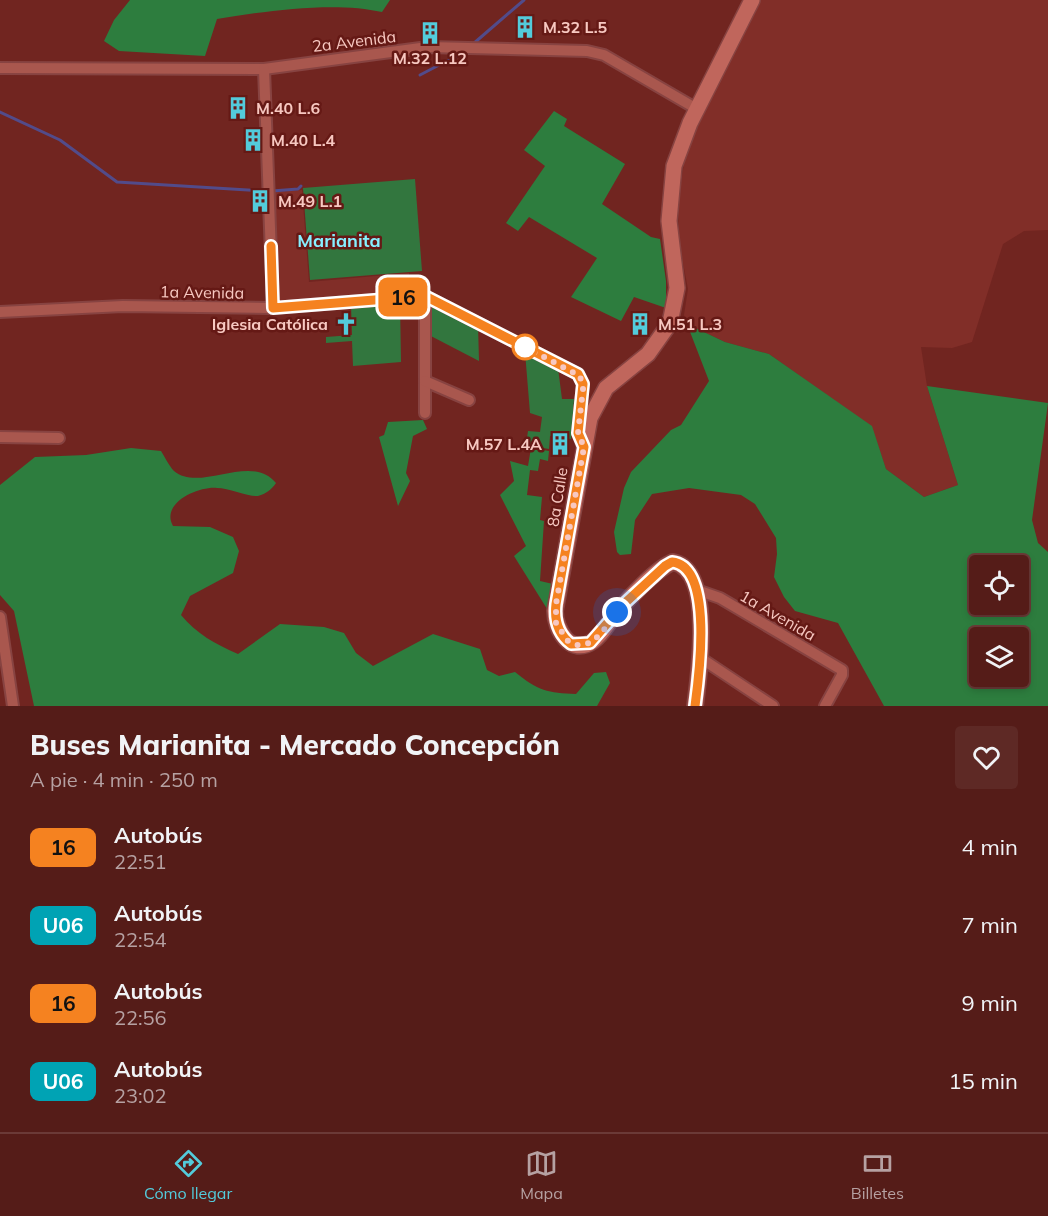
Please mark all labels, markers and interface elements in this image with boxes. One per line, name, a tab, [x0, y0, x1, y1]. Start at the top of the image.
building icon: M.32 L.5	[512, 14, 538, 40]
place label: M.32 L.5	[543, 17, 608, 37]
building icon: M.32 L.12	[417, 20, 443, 46]
street label: 2a Avenida	[311, 26, 397, 56]
place label: M.32 L.12	[393, 48, 467, 68]
building icon: M.40 L.6	[225, 95, 251, 121]
place label: M.40 L.6	[256, 98, 321, 118]
building icon: M.40 L.4	[240, 127, 266, 153]
place label: M.40 L.4	[271, 130, 336, 150]
building icon: M.49 L.1	[247, 188, 273, 214]
place label: M.49 L.1	[278, 191, 342, 211]
district label: Marianita	[297, 229, 381, 252]
line badge: 16	[376, 278, 430, 316]
street label: 1a Avenida	[160, 281, 244, 303]
text: 16	[390, 284, 416, 310]
church icon: Iglesia Católica	[333, 311, 359, 337]
building icon: M.51 L.3	[627, 311, 653, 337]
place label: Iglesia Católica	[212, 314, 328, 334]
place label: M.51 L.3	[658, 314, 722, 334]
unlabelled marker	[512, 334, 538, 360]
building icon: M.57 L.4A	[547, 431, 573, 457]
place label: M.57 L.4A	[466, 434, 542, 454]
street label: 8a Calle	[542, 466, 572, 528]
map controls	[969, 555, 1029, 687]
button: locate	[969, 555, 1029, 615]
street label: 1a Avenida	[737, 585, 819, 645]
your location	[602, 597, 632, 627]
button: layers	[969, 627, 1029, 687]
button: heart	[955, 726, 1018, 789]
text: Buses Marianita - Mercado Concepción	[30, 727, 560, 762]
text: A pie · 4 min · 250 m	[30, 767, 218, 792]
text: Autobús	[114, 821, 203, 849]
text: 4 min	[962, 833, 1018, 861]
text: 16	[50, 834, 76, 860]
text: 22:51	[114, 849, 167, 874]
text: Autobús	[114, 899, 203, 927]
text: 7 min	[962, 911, 1018, 939]
text: U06	[43, 912, 83, 938]
text: 22:54	[114, 927, 167, 952]
text: Autobús	[114, 977, 203, 1005]
text: 9 min	[962, 989, 1018, 1017]
text: 16	[50, 990, 76, 1016]
text: 22:56	[114, 1005, 167, 1030]
text: Autobús	[114, 1055, 203, 1083]
text: 15 min	[948, 1067, 1018, 1095]
text: U06	[43, 1068, 83, 1094]
text: 23:02	[114, 1083, 167, 1108]
tab: Cómo llegar	[144, 1147, 232, 1203]
tab: Mapa	[520, 1147, 563, 1203]
tab: Billetes	[851, 1147, 904, 1203]

